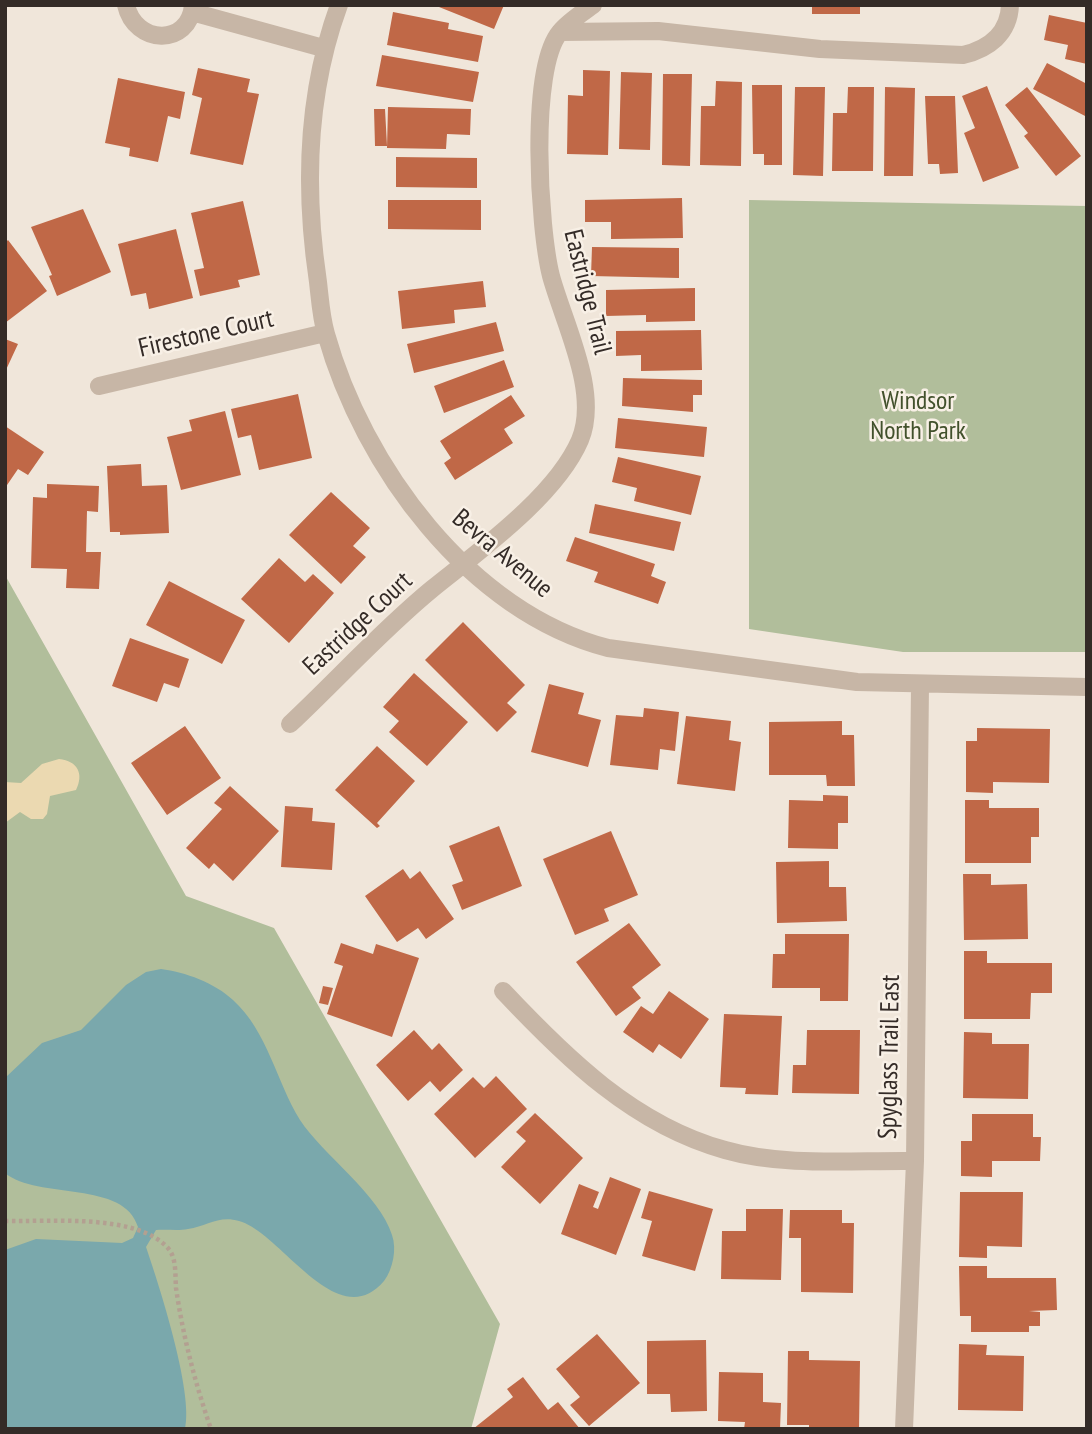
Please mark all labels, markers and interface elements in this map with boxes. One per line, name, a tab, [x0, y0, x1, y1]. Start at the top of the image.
street label: Eastridge Trail	[556, 226, 618, 358]
street label: Firestone Court	[136, 303, 276, 365]
park label: Windsor North Park	[870, 386, 966, 448]
street label: Bevra Avenue	[445, 503, 559, 605]
street label: Eastridge Court	[297, 566, 419, 682]
street label: Spyglass Trail East	[873, 975, 907, 1139]

